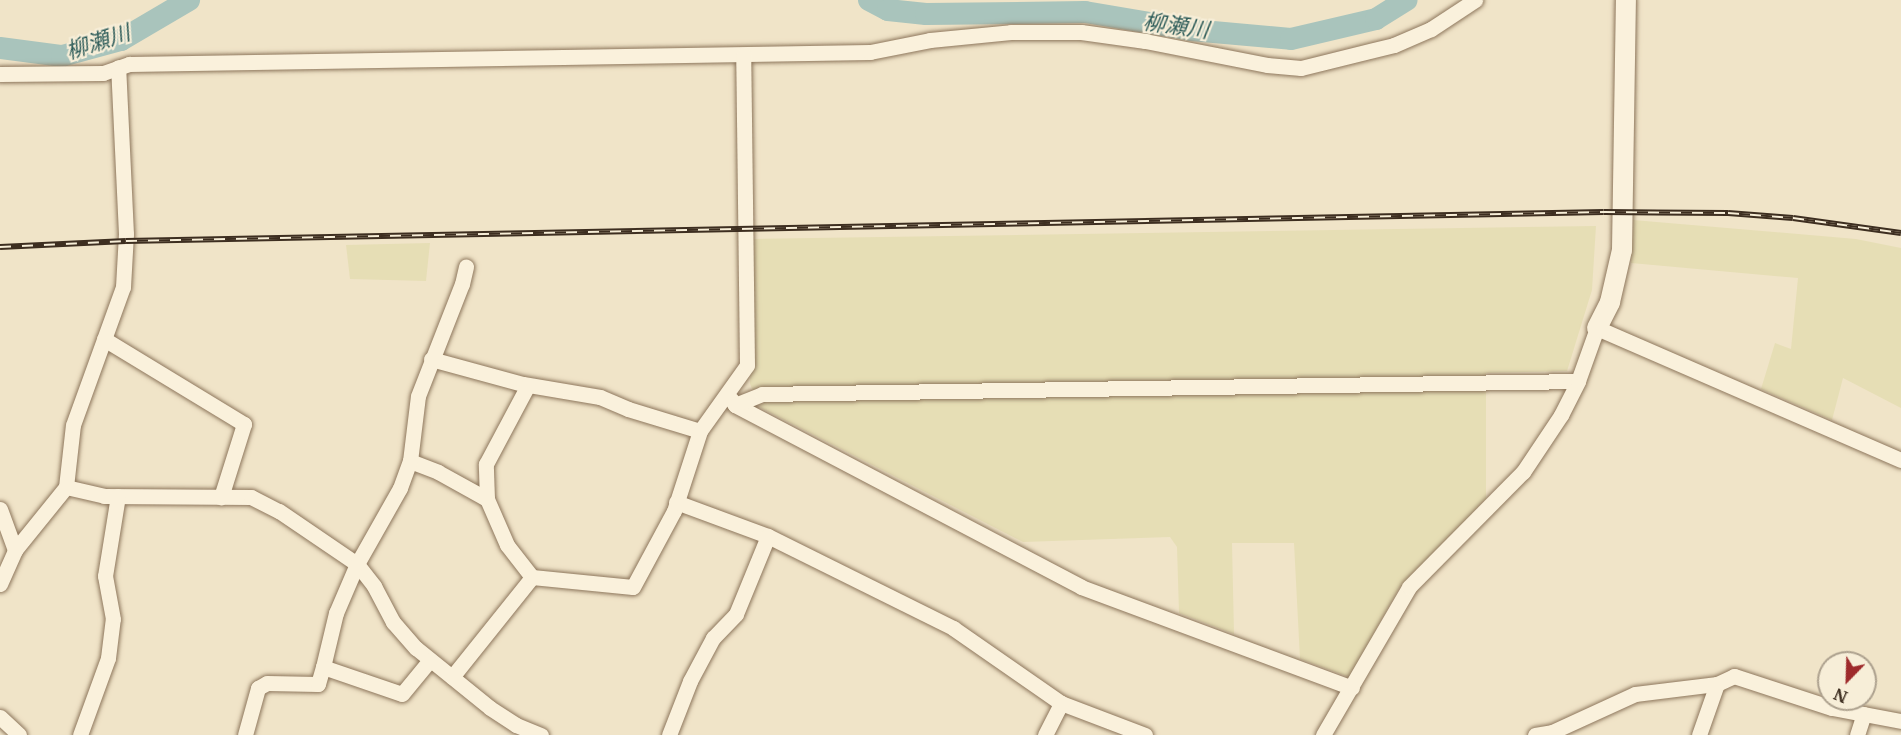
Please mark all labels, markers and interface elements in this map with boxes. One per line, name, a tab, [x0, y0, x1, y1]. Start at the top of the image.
water label: 柳瀬川	[1141, 8, 1211, 44]
water label: 柳瀬川	[63, 19, 133, 65]
north arrow	[1817, 651, 1877, 711]
text: N	[1831, 684, 1850, 707]

